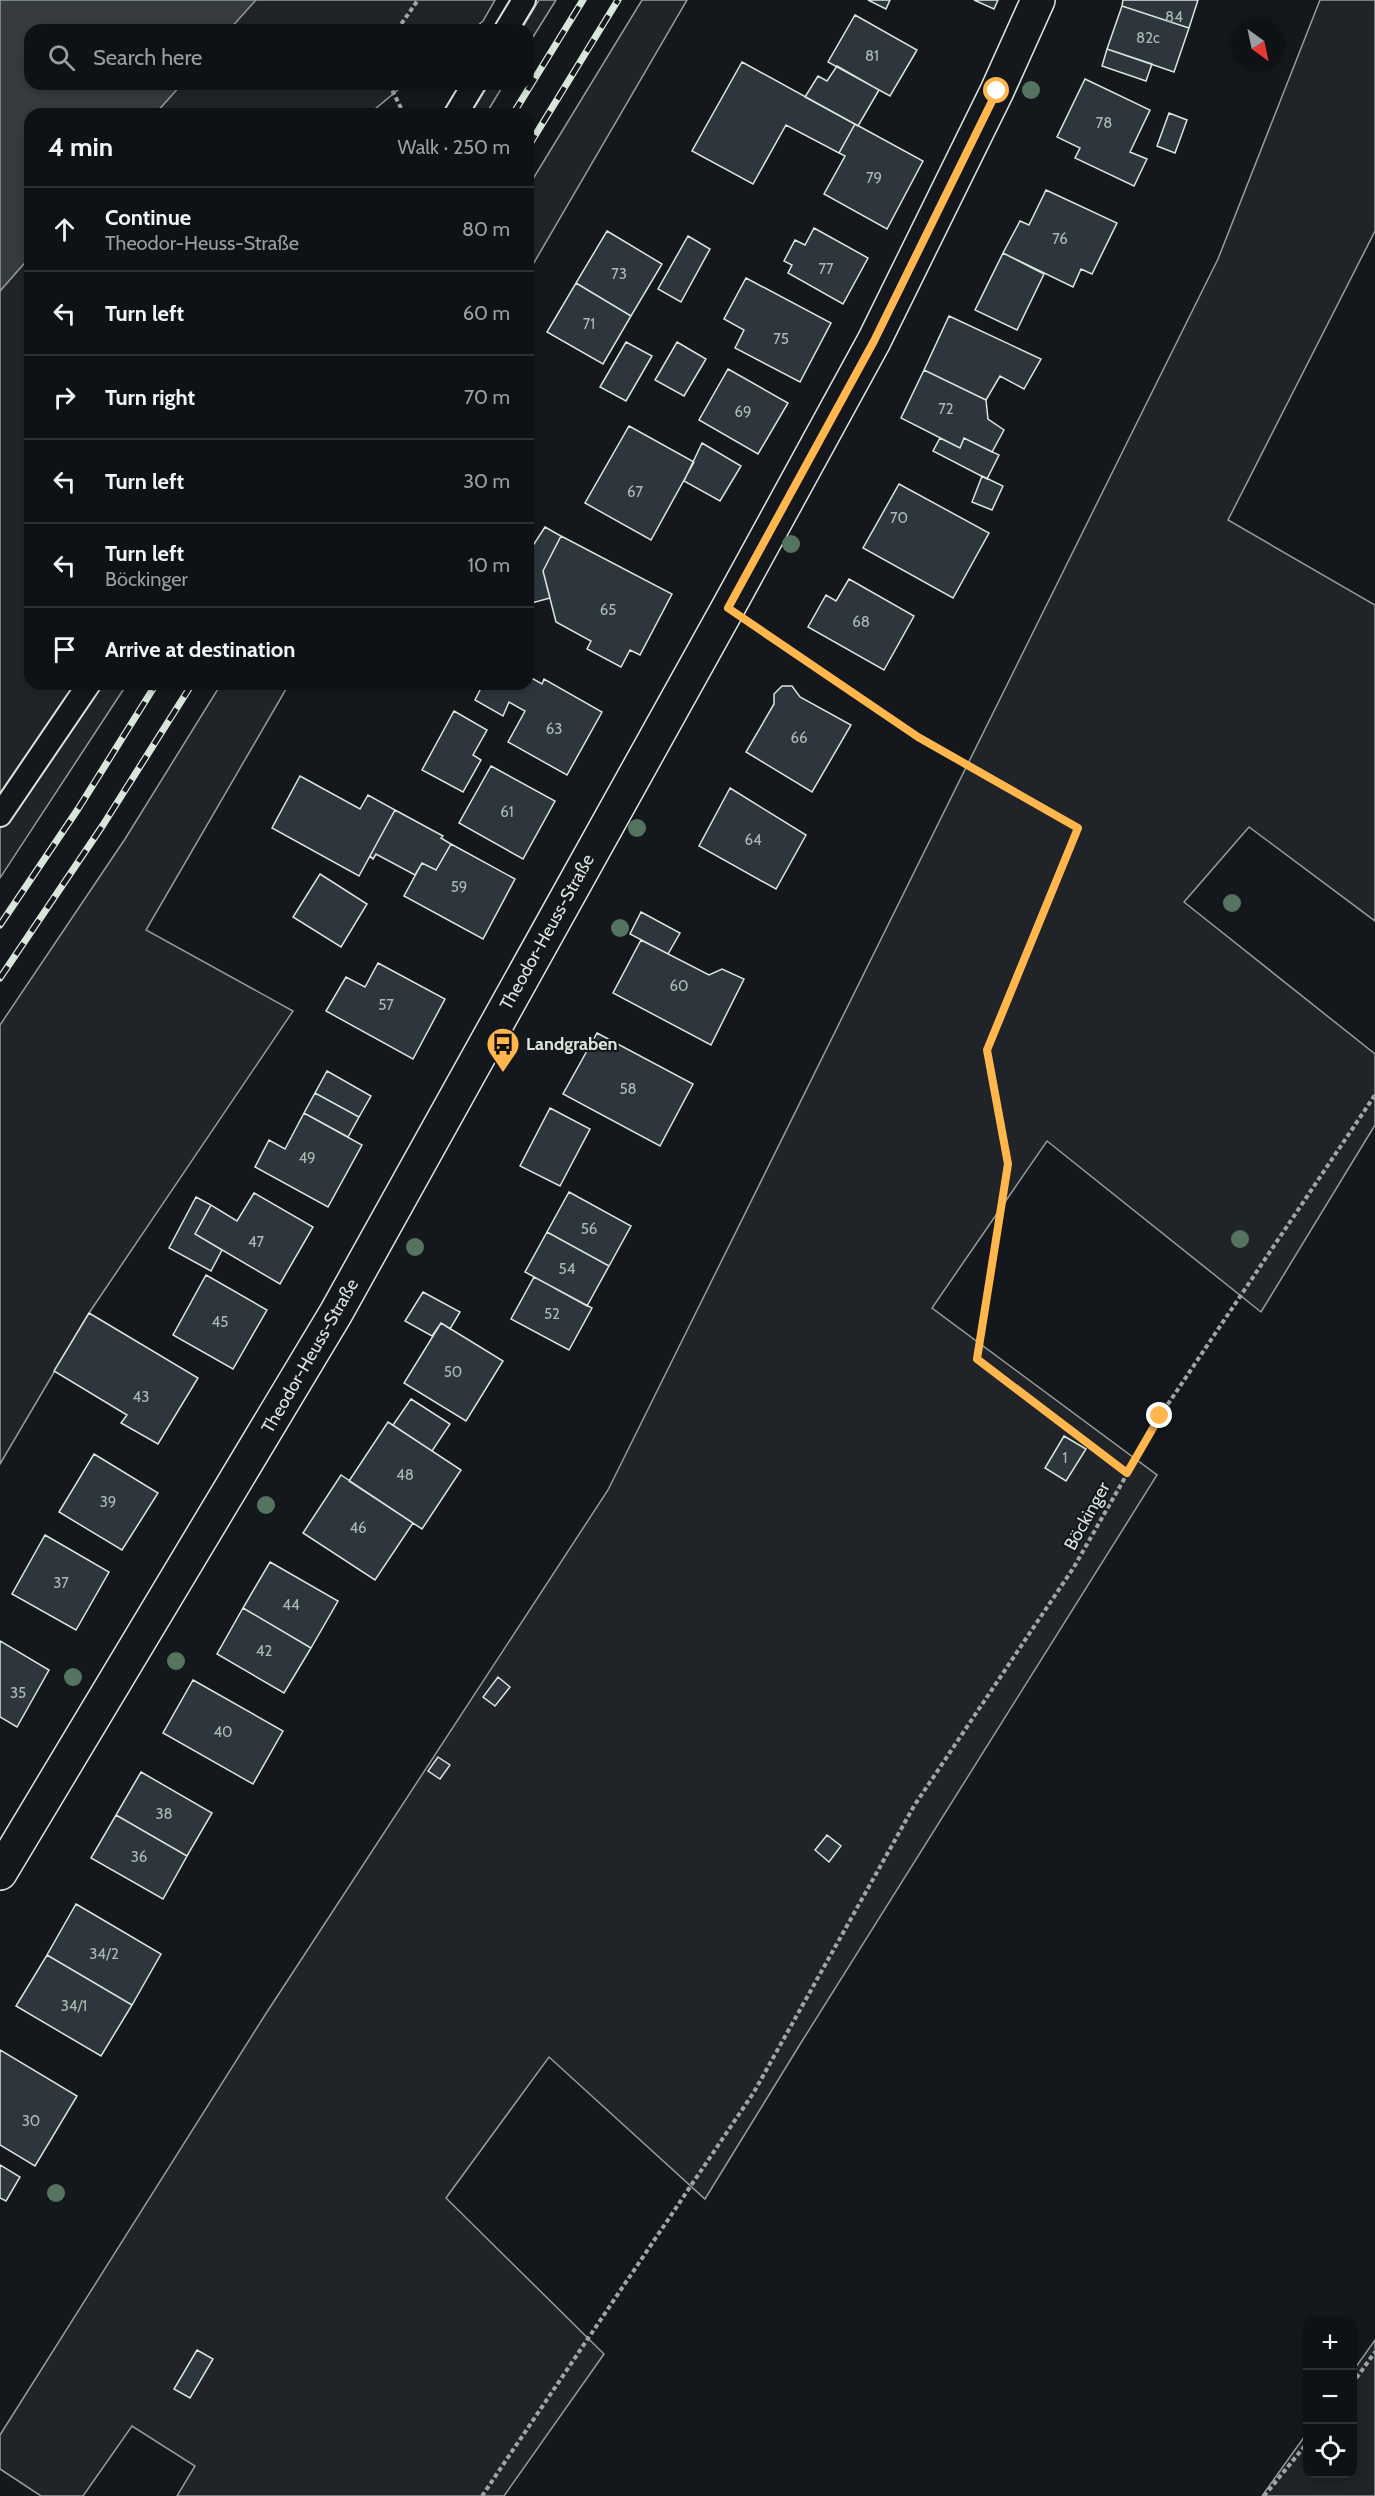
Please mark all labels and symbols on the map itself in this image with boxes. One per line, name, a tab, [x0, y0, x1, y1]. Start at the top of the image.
house number: 84	[1165, 8, 1183, 26]
north arrow	[1231, 18, 1285, 72]
house number: 82c	[1136, 29, 1160, 47]
house number: 81	[865, 47, 879, 65]
route start	[983, 77, 1009, 103]
house number: 78	[1096, 114, 1112, 132]
house number: 79	[866, 169, 882, 187]
house number: 76	[1052, 230, 1068, 248]
house number: 77	[818, 260, 834, 278]
house number: 73	[611, 265, 627, 283]
house number: 71	[583, 315, 595, 333]
house number: 75	[773, 330, 789, 348]
house number: 72	[938, 400, 954, 418]
house number: 69	[734, 403, 752, 421]
house number: 67	[627, 483, 643, 501]
house number: 70	[890, 509, 908, 527]
house number: 65	[600, 601, 616, 619]
house number: 68	[852, 613, 870, 631]
house number: 63	[546, 720, 562, 738]
house number: 66	[790, 729, 808, 747]
house number: 61	[500, 803, 514, 821]
house number: 64	[744, 831, 762, 849]
street label: Theodor-Heuss-Straße	[495, 850, 599, 1014]
house number: 59	[451, 878, 467, 896]
house number: 60	[670, 977, 689, 995]
house number: 57	[378, 996, 394, 1014]
bus stop icon: Landgraben	[485, 1026, 521, 1073]
place label: Landgraben	[526, 1033, 617, 1055]
house number: 58	[619, 1080, 637, 1098]
house number: 49	[298, 1149, 316, 1167]
house number: 56	[581, 1220, 597, 1238]
house number: 47	[248, 1233, 265, 1251]
house number: 54	[559, 1260, 576, 1278]
street label: Theodor-Heuss-Straße	[257, 1275, 363, 1437]
house number: 52	[544, 1305, 560, 1323]
house number: 45	[212, 1313, 228, 1331]
house number: 50	[444, 1363, 462, 1381]
house number: 43	[133, 1388, 149, 1406]
route end	[1146, 1402, 1172, 1428]
house number: 1	[1063, 1449, 1067, 1467]
house number: 48	[396, 1466, 414, 1484]
street label: Böckinger	[1059, 1478, 1115, 1554]
house number: 39	[100, 1493, 116, 1511]
house number: 46	[349, 1519, 367, 1537]
house number: 37	[53, 1574, 69, 1592]
house number: 44	[282, 1596, 300, 1614]
house number: 42	[256, 1642, 272, 1660]
house number: 35	[10, 1684, 26, 1702]
house number: 40	[213, 1723, 233, 1741]
house number: 38	[155, 1805, 173, 1823]
house number: 36	[131, 1848, 147, 1866]
house number: 34/2	[89, 1945, 119, 1963]
house number: 34/1	[61, 1997, 87, 2015]
house number: 30	[22, 2112, 40, 2130]

